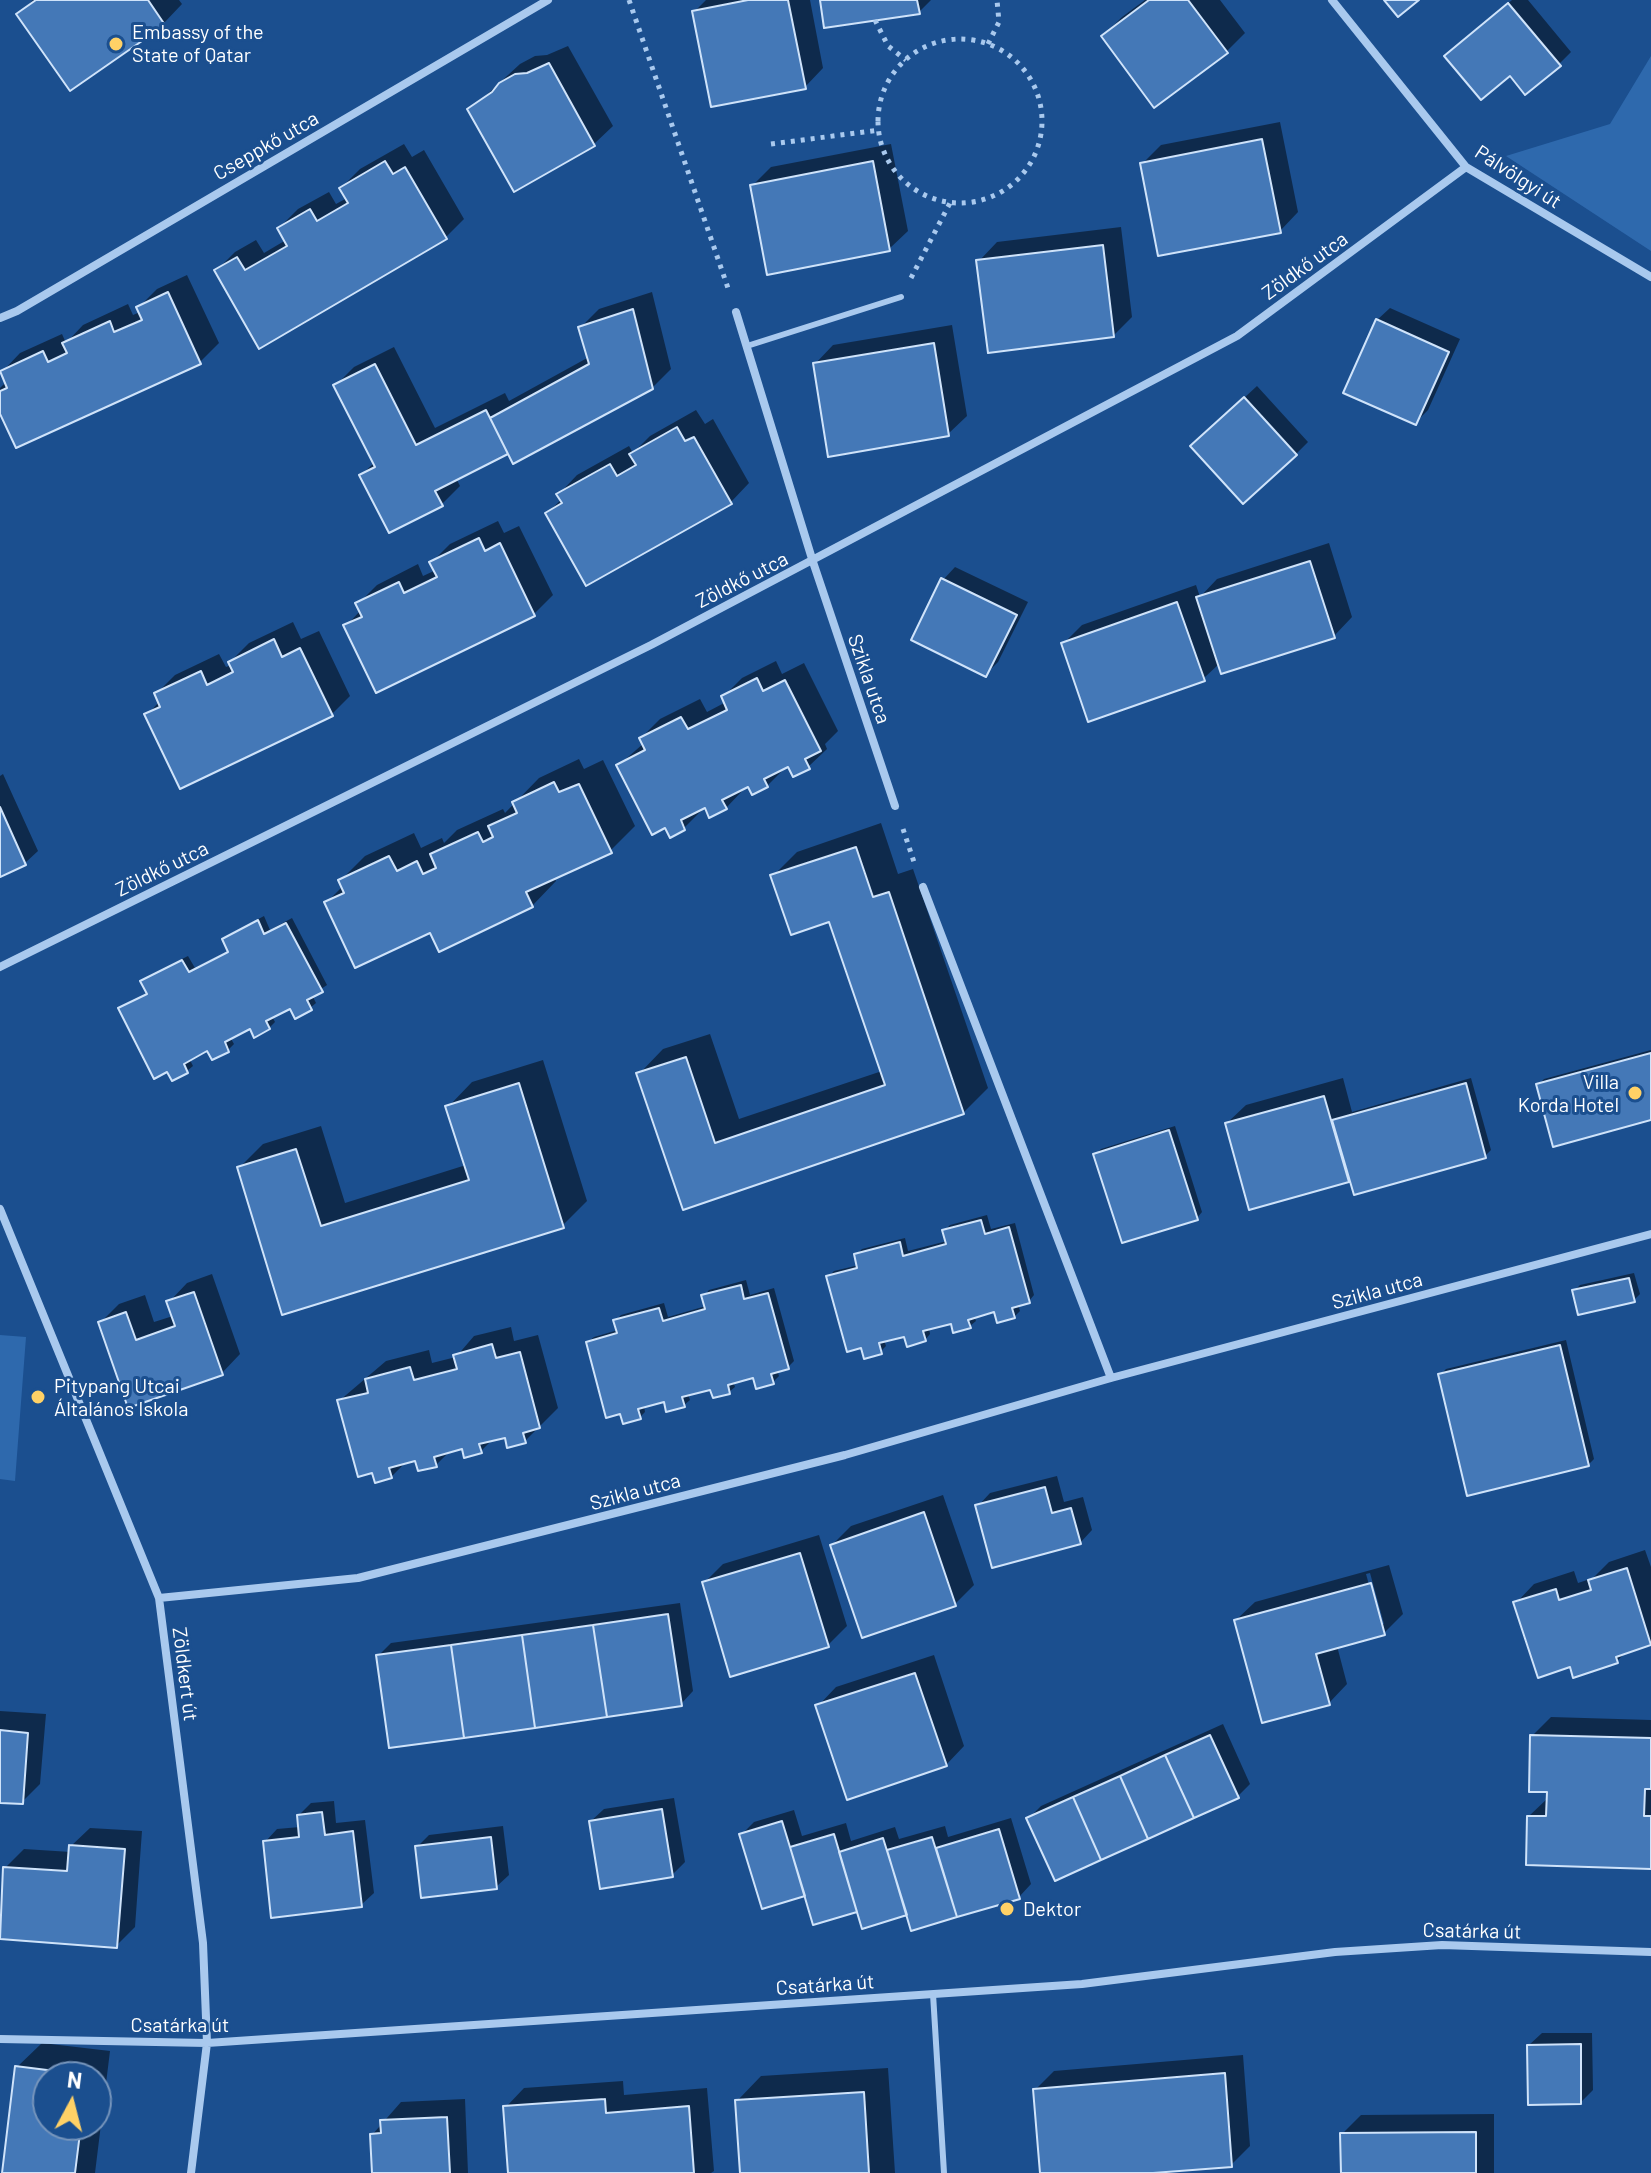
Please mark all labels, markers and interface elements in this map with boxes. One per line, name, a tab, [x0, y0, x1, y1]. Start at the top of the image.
place label: Embassy of the State of Qatar	[132, 20, 264, 67]
marker: Embassy of the State of Qatar	[107, 35, 125, 53]
street label: Cseppkő utca	[209, 106, 323, 186]
street label: Pálvölgyi út	[1470, 140, 1566, 214]
street label: Zöldkő utca	[1258, 227, 1352, 305]
street label: Zöldkő utca	[692, 547, 792, 613]
street label: Szikla utca	[843, 631, 895, 727]
street label: Zöldkő utca	[112, 836, 212, 902]
place label: Villa Korda Hotel	[1518, 1070, 1619, 1117]
marker: Villa Korda Hotel	[1626, 1084, 1644, 1102]
street label: Szikla utca	[1329, 1267, 1425, 1315]
place label: Pitypang Utcai Általános Iskola	[54, 1374, 188, 1421]
marker: Pitypang Utcai Általános Iskola	[29, 1388, 47, 1406]
street label: Szikla utca	[587, 1468, 683, 1516]
street label: Zöldkert út	[167, 1626, 203, 1722]
place label: Dektor	[1023, 1897, 1081, 1921]
marker: Dektor	[998, 1900, 1016, 1918]
street label: Csatárka út	[1422, 1918, 1522, 1944]
street label: Csatárka út	[775, 1970, 875, 2000]
street label: Csatárka út	[131, 2013, 229, 2037]
north arrow	[32, 2061, 112, 2141]
text: N	[66, 2065, 84, 2093]

